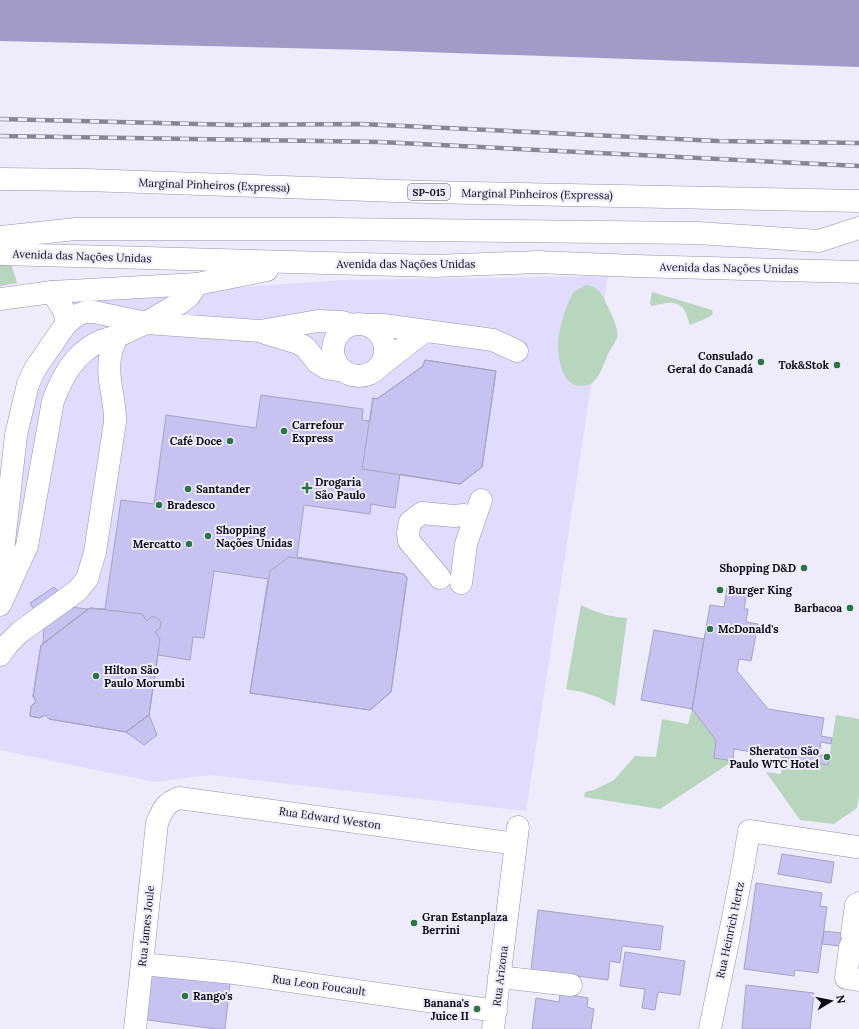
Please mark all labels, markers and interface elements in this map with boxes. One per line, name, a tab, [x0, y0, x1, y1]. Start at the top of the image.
street label: Marginal Pinheiros (Expressa)	[138, 175, 290, 196]
road number: SP-015	[408, 184, 450, 200]
street label: Marginal Pinheiros (Expressa)	[461, 186, 613, 203]
street label: Avenida das Nações Unidas	[11, 247, 152, 265]
street label: Avenida das Nações Unidas	[336, 257, 475, 271]
street label: Avenida das Nações Unidas	[658, 260, 799, 276]
place label: Consulado Geral do Canadá	[667, 349, 753, 376]
marker: Consulado Geral do Canadá	[756, 357, 766, 367]
place label: Tok&Stok	[779, 358, 829, 372]
marker: Tok&Stok	[832, 360, 842, 370]
place label: Carrefour Express	[292, 418, 345, 445]
marker: Carrefour Express	[279, 426, 289, 436]
place label: Café Doce	[170, 434, 222, 448]
marker: Café Doce	[225, 436, 235, 446]
place label: Drogaria São Paulo	[315, 475, 366, 502]
place label: Santander	[196, 482, 251, 496]
marker: Drogaria São Paulo	[302, 483, 312, 493]
marker: Santander	[183, 484, 193, 494]
place label: Bradesco	[167, 498, 215, 512]
marker: Bradesco	[154, 500, 164, 510]
place label: Shopping Nações Unidas	[216, 523, 292, 550]
marker: Shopping Nações Unidas	[203, 531, 213, 541]
place label: Mercatto	[133, 537, 181, 551]
marker: Mercatto	[184, 539, 194, 549]
place label: Shopping D&D	[719, 561, 796, 575]
marker: Shopping D&D	[799, 563, 809, 573]
place label: Burger King	[728, 583, 793, 597]
marker: Burger King	[715, 585, 725, 595]
place label: Barbacoa	[794, 601, 842, 615]
marker: Barbacoa	[845, 603, 855, 613]
place label: McDonald's	[718, 622, 779, 636]
marker: McDonald's	[705, 624, 715, 634]
place label: Hilton São Paulo Morumbi	[104, 663, 185, 690]
marker: Hilton São Paulo Morumbi	[91, 671, 101, 681]
place label: Sheraton São Paulo WTC Hotel	[729, 744, 820, 771]
marker: Sheraton São Paulo WTC Hotel	[822, 752, 832, 762]
street label: Rua Edward Weston	[278, 804, 382, 832]
street label: Rua Heinrich Hertz	[713, 880, 747, 980]
street label: Rua James Joule	[135, 885, 157, 967]
place label: Gran Estanplaza Berrini	[422, 910, 508, 937]
marker: Gran Estanplaza Berrini	[409, 918, 419, 928]
street label: Rua Arizona	[489, 944, 511, 1007]
street label: Rua Leon Foucault	[271, 971, 367, 999]
north arrow	[811, 981, 851, 1021]
place label: Rango's	[193, 989, 233, 1003]
marker: Rango's	[180, 991, 190, 1001]
text: N	[833, 994, 849, 1005]
place label: Banana's Juice II	[423, 996, 469, 1023]
marker: Banana's Juice II	[472, 1004, 482, 1014]

